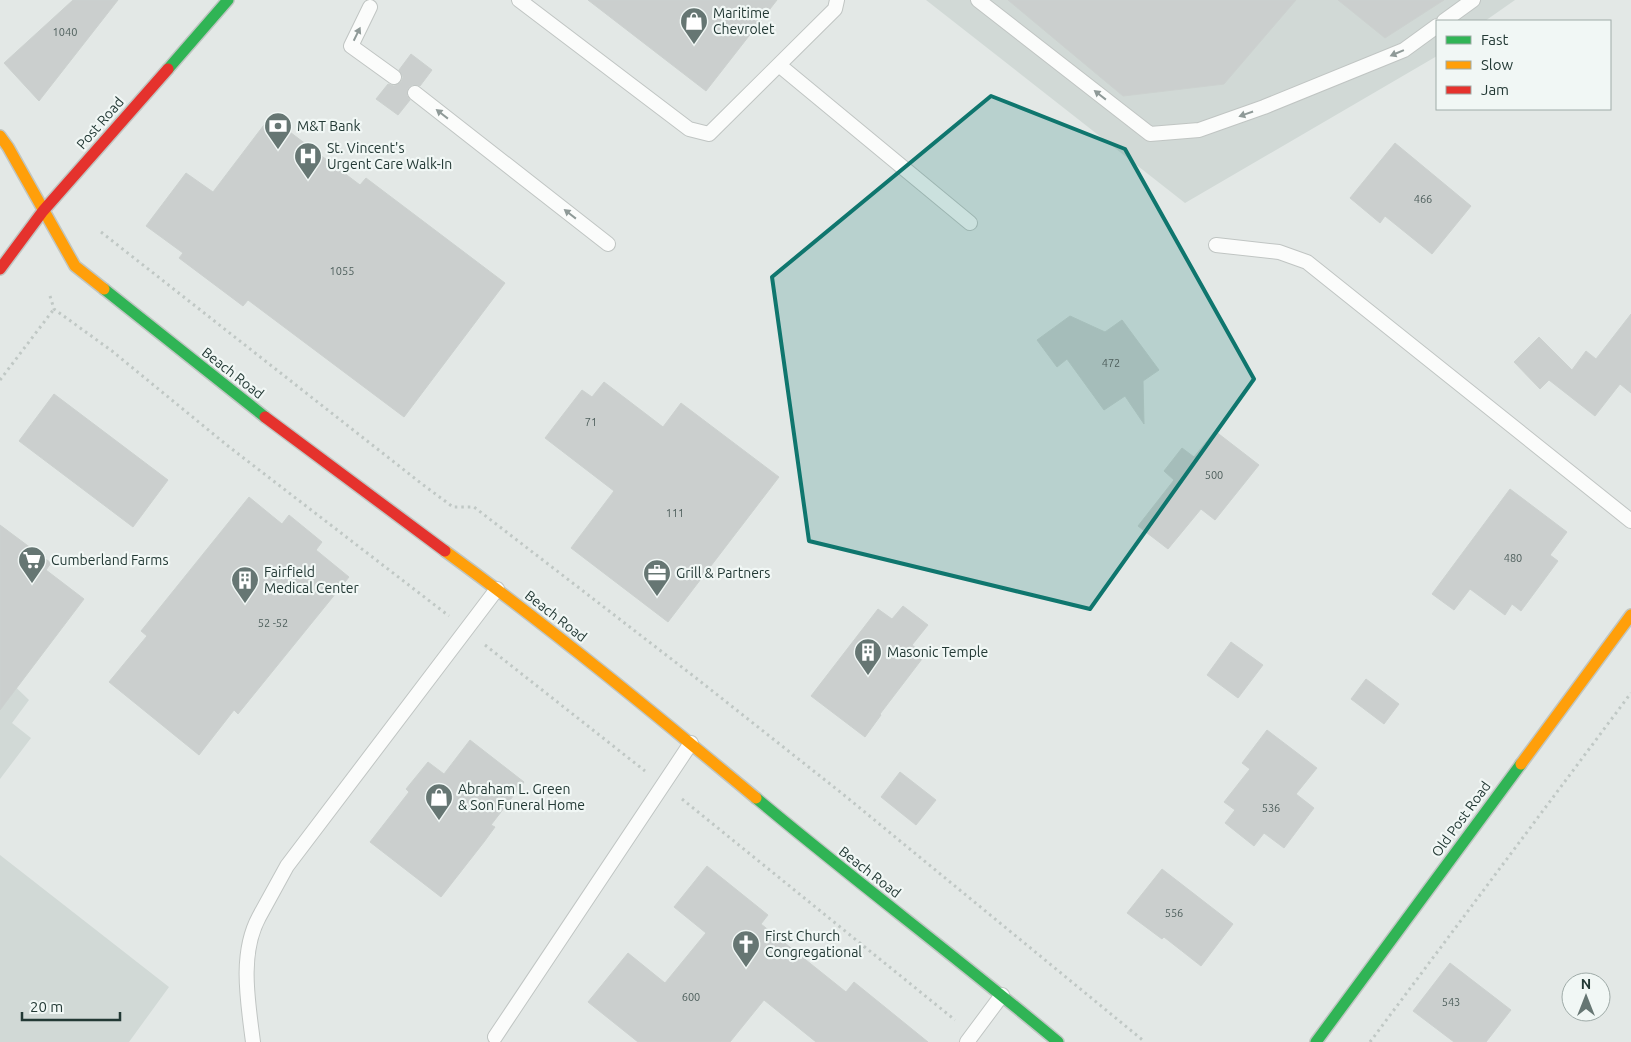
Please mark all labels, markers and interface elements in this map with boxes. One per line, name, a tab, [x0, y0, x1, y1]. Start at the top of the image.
place label: Maritime Chevrolet	[713, 5, 775, 37]
shop icon: Maritime Chevrolet	[679, 6, 709, 45]
legend	[1436, 20, 1611, 110]
house number: 1040	[53, 26, 77, 38]
one-way arrow	[353, 27, 361, 42]
text: Fast	[1481, 31, 1509, 48]
one-way arrow	[1390, 50, 1404, 58]
text: Slow	[1481, 56, 1514, 73]
text: Jam	[1481, 81, 1509, 98]
one-way arrow	[1094, 90, 1107, 101]
street label: Post Road	[73, 94, 127, 152]
one-way arrow	[435, 108, 448, 119]
one-way arrow	[1238, 110, 1253, 118]
bank icon: M&T Bank	[263, 111, 293, 150]
place label: M&T Bank	[297, 118, 360, 134]
place label: St. Vincent's Urgent Care Walk-In	[327, 140, 452, 172]
hospital icon: St. Vincent's Urgent Care Walk-In	[293, 141, 323, 180]
house number: 466	[1414, 193, 1432, 205]
one-way arrow	[563, 208, 576, 219]
house number: 1055	[330, 265, 354, 277]
street label: Beach Road	[199, 344, 267, 402]
house number: 472	[1102, 357, 1120, 369]
house number: 71	[585, 416, 597, 428]
house number: 500	[1205, 469, 1223, 481]
house number: 111	[666, 507, 684, 519]
supermarket icon: Cumberland Farms	[17, 545, 47, 584]
place label: Cumberland Farms	[51, 552, 169, 568]
house number: 480	[1504, 552, 1522, 564]
office icon: Grill & Partners	[642, 558, 672, 597]
place label: Fairfield Medical Center	[264, 564, 360, 596]
building icon: Fairfield Medical Center	[230, 565, 260, 604]
place label: Grill & Partners	[676, 565, 770, 581]
street label: Beach Road	[522, 587, 590, 645]
house number: 52 -52	[258, 617, 288, 629]
building icon: Masonic Temple	[853, 637, 883, 676]
place label: Masonic Temple	[887, 644, 988, 660]
street label: Old Post Road	[1428, 778, 1494, 860]
place label: Abraham L. Green & Son Funeral Home	[458, 781, 585, 813]
shop icon: Abraham L. Green & Son Funeral Home	[424, 782, 454, 821]
house number: 536	[1262, 802, 1280, 814]
street label: Beach Road	[836, 843, 904, 901]
house number: 556	[1165, 907, 1183, 919]
place label: First Church Congregational	[765, 928, 862, 960]
church icon: First Church Congregational	[731, 929, 761, 968]
north arrow	[1561, 972, 1611, 1022]
text: N	[1581, 976, 1591, 992]
scale bar	[22, 990, 120, 1022]
house number: 600	[682, 991, 700, 1003]
house number: 543	[1442, 996, 1460, 1008]
text: 20 m	[30, 998, 63, 1015]

